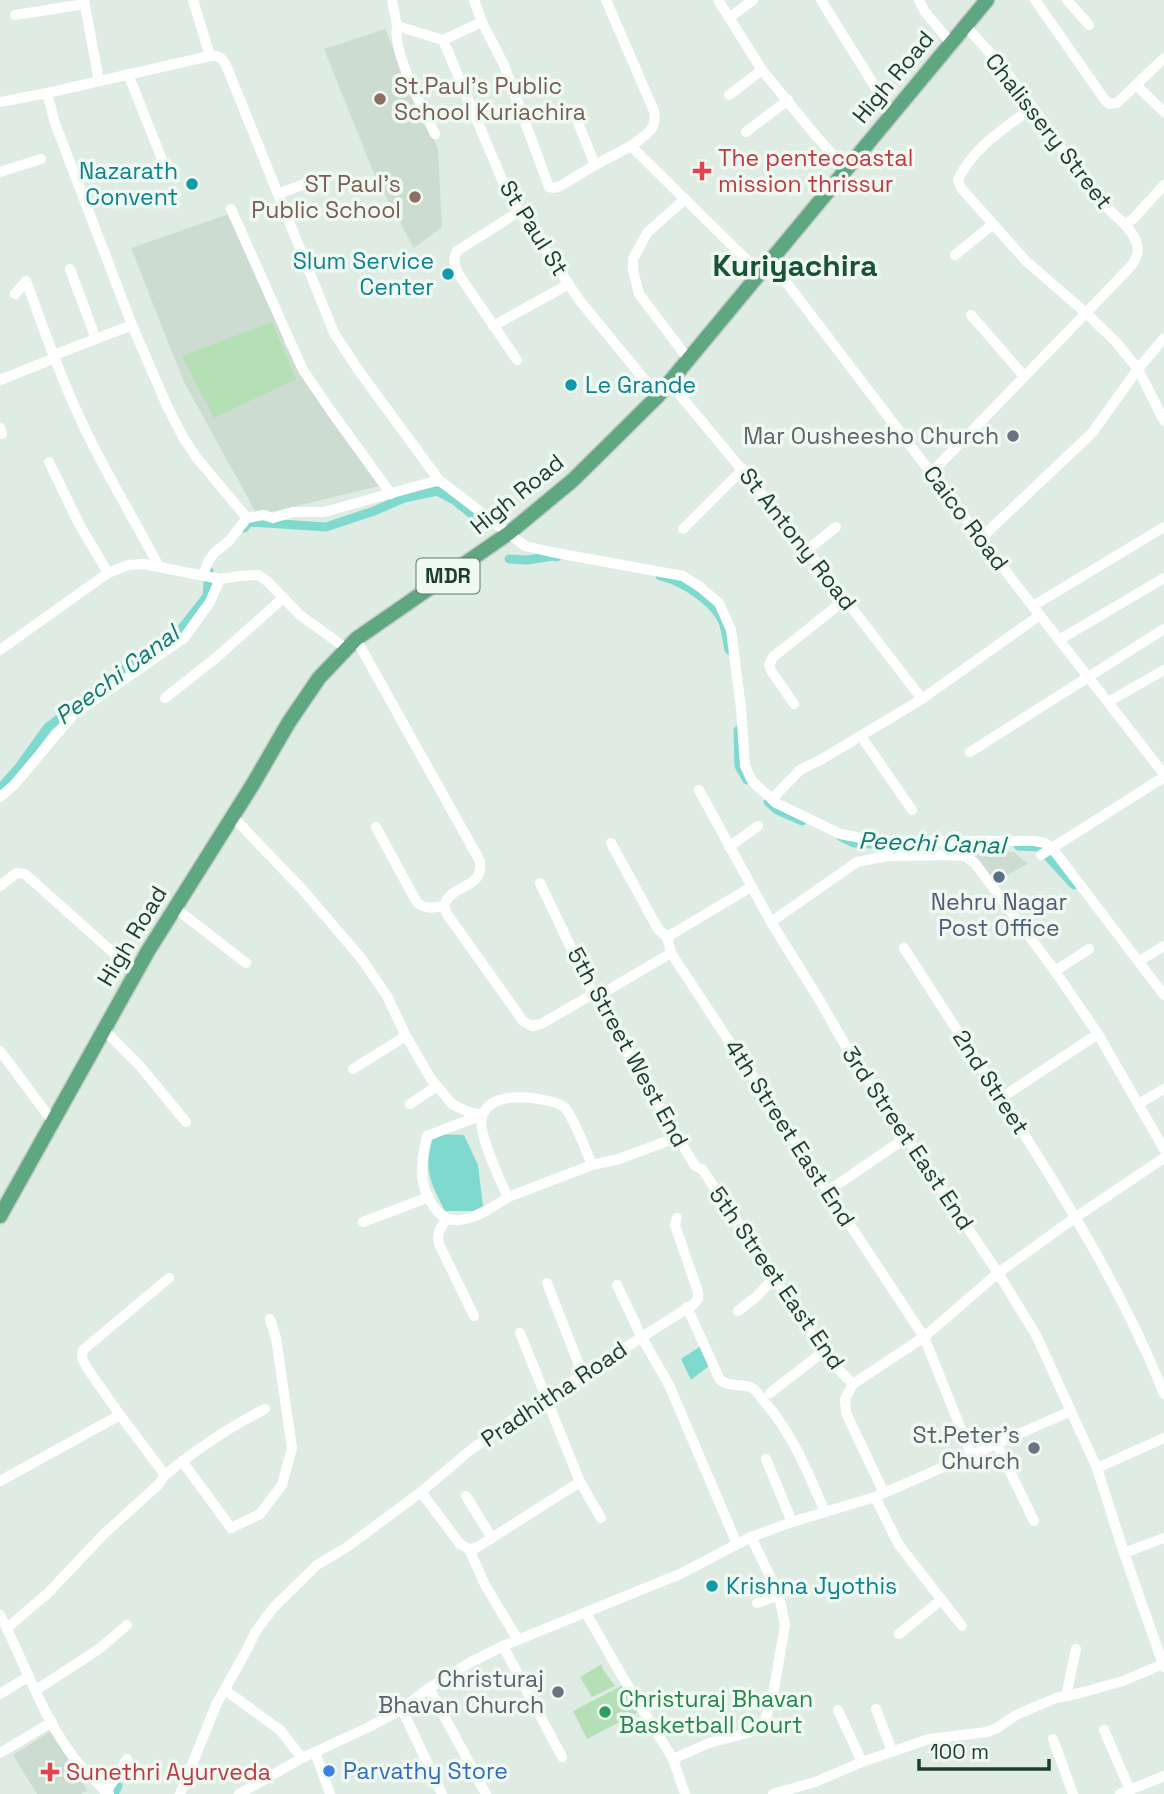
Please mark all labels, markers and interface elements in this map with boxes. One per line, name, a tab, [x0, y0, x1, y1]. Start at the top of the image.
street label: High Road	[846, 24, 940, 130]
street label: Chalissery Street	[979, 47, 1119, 215]
place label: St.Paul's Public School Kuriachira	[394, 71, 586, 127]
marker: St.Paul's Public School Kuriachira	[372, 91, 388, 107]
place label: The pentecoastal mission thrissur	[718, 143, 913, 199]
place label: Nazarath Convent	[79, 156, 178, 212]
marker: The pentecoastal mission thrissur	[692, 161, 712, 181]
place label: ST Paul's Public School	[251, 169, 401, 225]
street label: St Paul St	[493, 175, 575, 281]
marker: Nazarath Convent	[184, 176, 200, 192]
marker: ST Paul's Public School	[407, 189, 423, 205]
place label: Slum Service Center	[293, 246, 434, 302]
district label: Kuriyachira	[712, 246, 878, 285]
marker: Slum Service Center	[440, 266, 456, 282]
place label: Le Grande	[585, 370, 696, 400]
marker: Le Grande	[563, 377, 579, 393]
place label: Mar Ousheesho Church	[743, 421, 999, 451]
marker: Mar Ousheesho Church	[1005, 428, 1021, 444]
street label: High Road	[464, 447, 570, 541]
street label: Caico Road	[917, 459, 1015, 577]
street label: St Antony Road	[733, 461, 863, 617]
road number: MDR	[416, 558, 480, 594]
water label: Peechi Canal	[49, 616, 187, 731]
water label: Peechi Canal	[858, 824, 1009, 861]
marker: Nehru Nagar Post Office	[991, 869, 1007, 885]
street label: High Road	[90, 880, 174, 992]
place label: Nehru Nagar Post Office	[931, 887, 1067, 943]
street label: 5th Street West End	[561, 942, 695, 1152]
street label: 2nd Street	[946, 1024, 1036, 1140]
street label: 4th Street East End	[718, 1034, 862, 1232]
street label: 3rd Street East End	[835, 1040, 981, 1236]
street label: 5th Street East End	[703, 1181, 851, 1375]
street label: Pradhitha Road	[475, 1334, 633, 1454]
place label: St.Peter's Church	[913, 1420, 1020, 1476]
marker: St.Peter's Church	[1026, 1440, 1042, 1456]
place label: Krishna Jyothis	[726, 1571, 897, 1601]
marker: Krishna Jyothis	[704, 1578, 720, 1594]
place label: Christuraj Bhavan Church	[378, 1664, 544, 1720]
marker: Christuraj Bhavan Church	[550, 1684, 566, 1700]
place label: Christuraj Bhavan Basketball Court	[619, 1684, 813, 1740]
marker: Christuraj Bhavan Basketball Court	[597, 1704, 613, 1720]
scale bar	[919, 1728, 1048, 1772]
text: 100 m	[930, 1738, 989, 1765]
place label: Parvathy Store	[343, 1756, 508, 1786]
place label: Sunethri Ayurveda	[66, 1757, 271, 1787]
marker: Sunethri Ayurveda	[40, 1762, 60, 1782]
marker: Parvathy Store	[321, 1763, 337, 1779]

